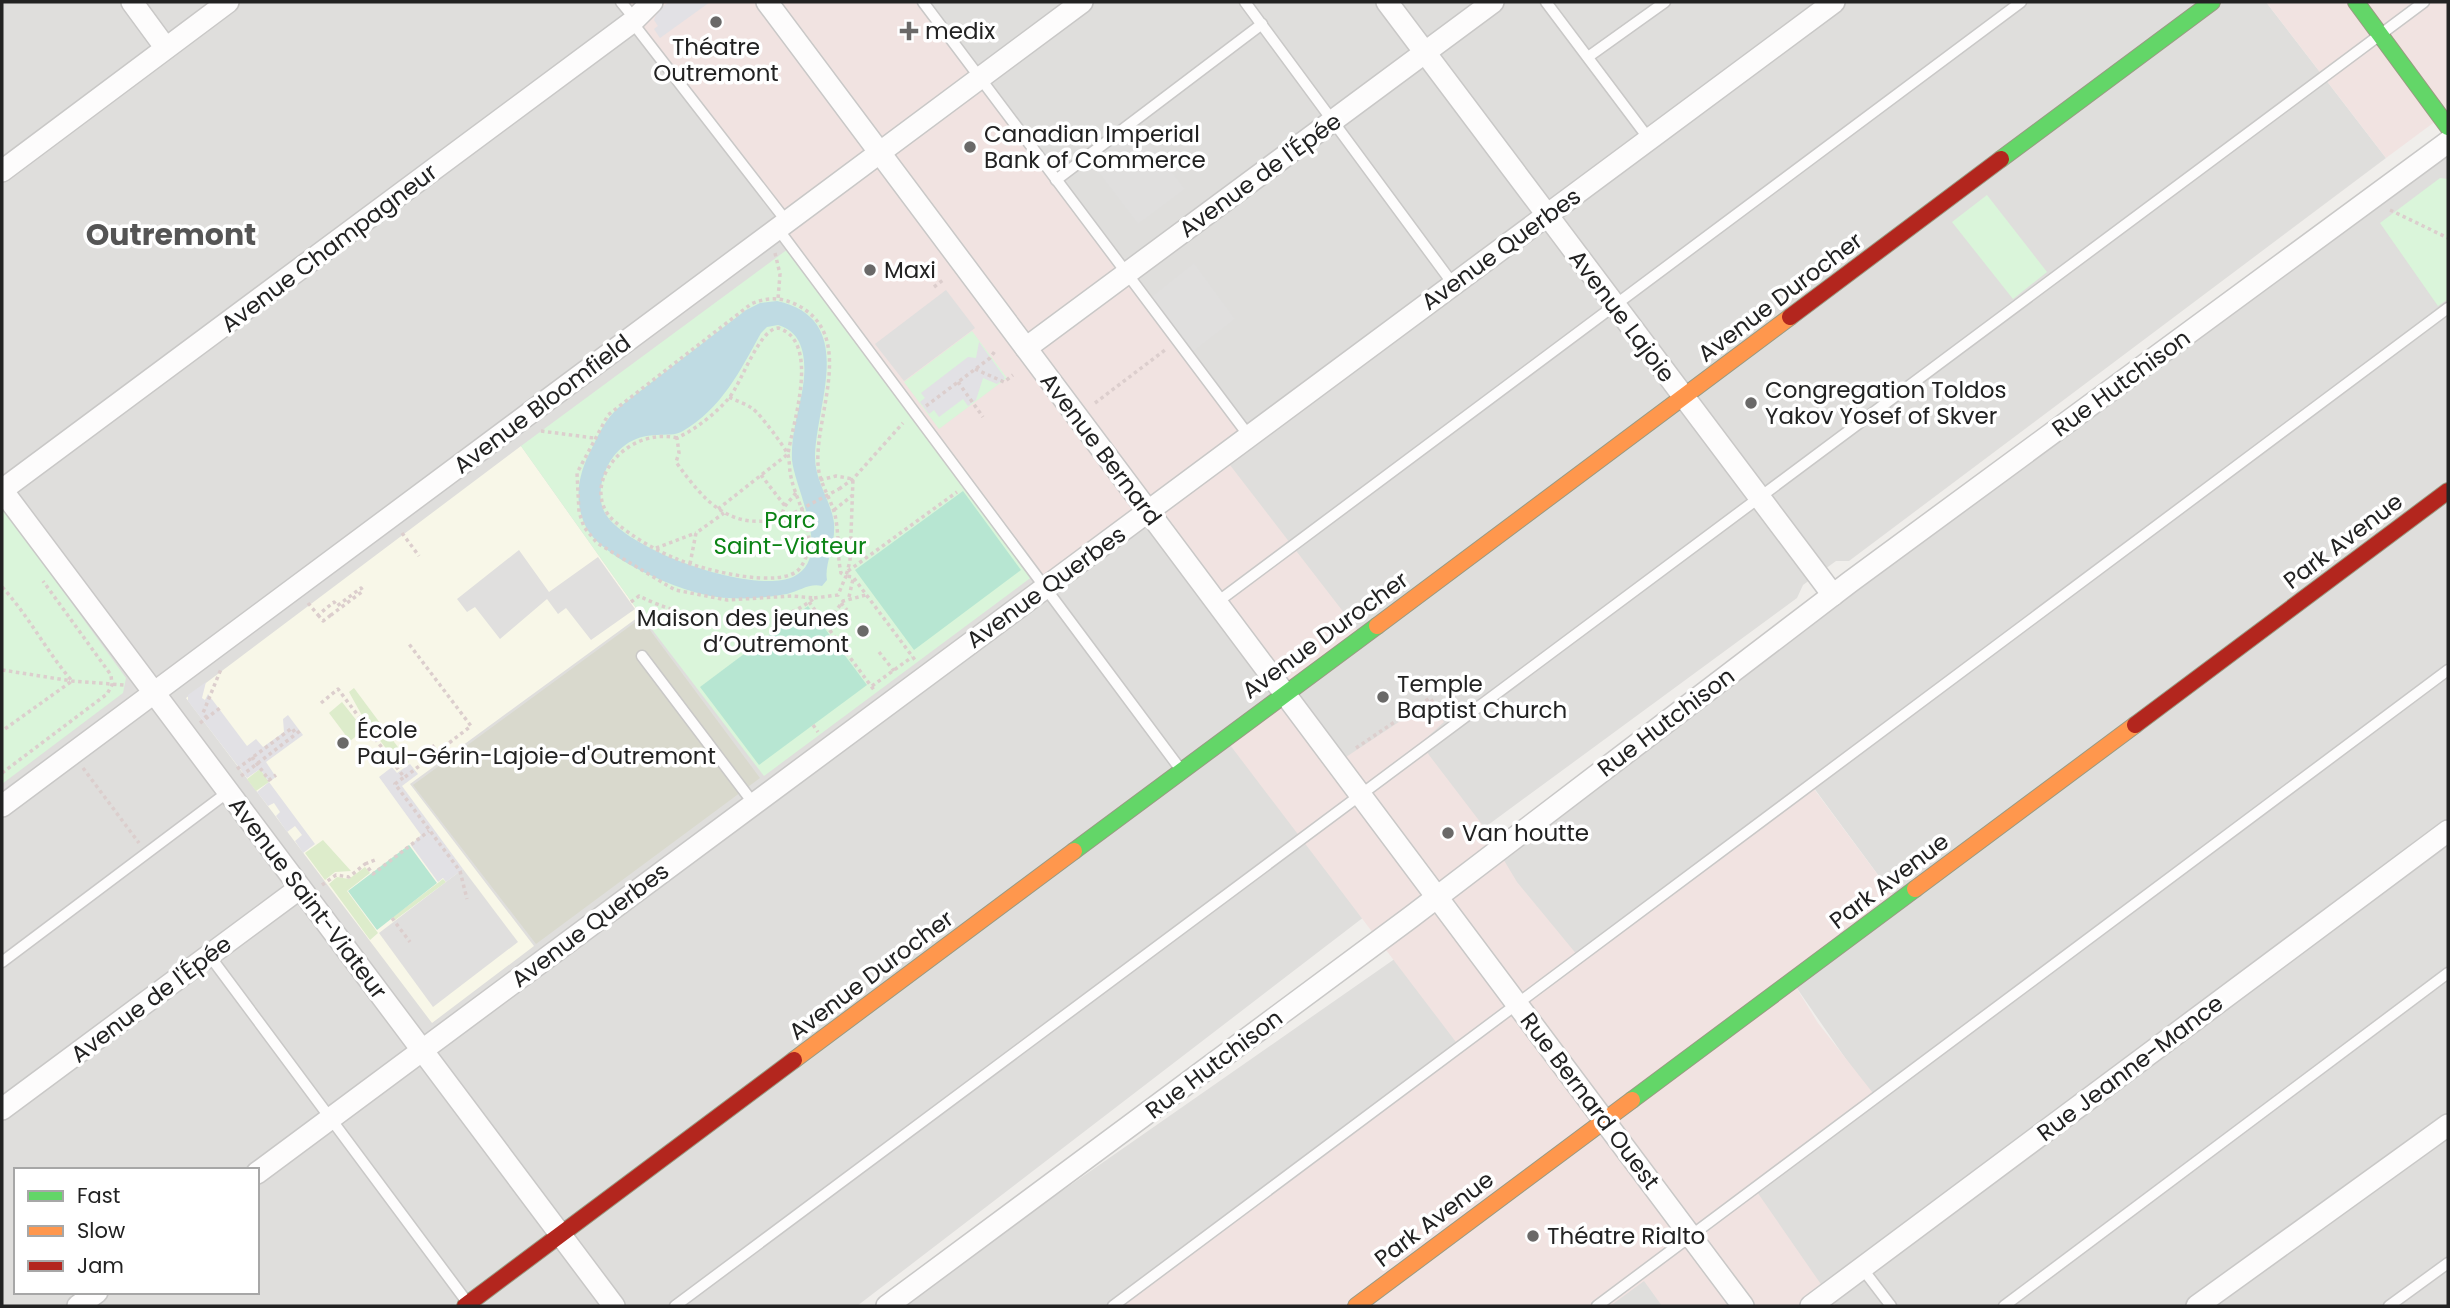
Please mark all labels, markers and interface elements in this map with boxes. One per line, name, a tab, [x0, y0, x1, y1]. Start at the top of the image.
marker: Théatre Outremont	[708, 14, 724, 30]
place label: medix	[925, 15, 995, 47]
marker: medix	[899, 21, 919, 41]
place label: Théatre Outremont	[653, 31, 779, 89]
street label: Avenue de l'Épée	[1172, 105, 1348, 245]
place label: Canadian Imperial Bank of Commerce	[984, 118, 1206, 176]
marker: Canadian Imperial Bank of Commerce	[962, 139, 978, 155]
street label: Avenue Champagneur	[214, 156, 444, 340]
street label: Avenue Querbes	[1415, 180, 1587, 318]
district label: Outremont	[86, 213, 256, 256]
street label: Avenue Durocher	[1691, 225, 1869, 369]
street label: Avenue Lajoie	[1562, 243, 1682, 389]
place label: Maxi	[884, 254, 936, 286]
marker: Maxi	[862, 262, 878, 278]
street label: Rue Hutchison	[2045, 322, 2197, 444]
street label: Avenue Bloomfield	[447, 327, 637, 481]
street label: Avenue Bernard	[1033, 366, 1169, 532]
place label: Congregation Toldos Yakov Yosef of Skver	[1765, 374, 2006, 432]
marker: Congregation Toldos Yakov Yosef of Skver	[1743, 395, 1759, 411]
street label: Park Avenue	[2277, 486, 2409, 596]
park label: Parc Saint-Viateur	[713, 504, 867, 562]
street label: Avenue Querbes	[960, 518, 1132, 656]
street label: Avenue Durocher	[1235, 564, 1415, 706]
place label: Maison des jeunes d’Outremont	[637, 602, 849, 660]
marker: Maison des jeunes d’Outremont	[855, 623, 871, 639]
street label: Rue Hutchison	[1591, 660, 1741, 784]
place label: Temple Baptist Church	[1397, 668, 1567, 726]
marker: Temple Baptist Church	[1375, 689, 1391, 705]
place label: École Paul-Gérin-Lajoie-d'Outremont	[357, 714, 716, 772]
marker: École Paul-Gérin-Lajoie-d'Outremont	[335, 735, 351, 751]
street label: Avenue Saint-Viateur	[221, 790, 395, 1006]
place label: Van houtte	[1462, 817, 1589, 849]
marker: Van houtte	[1440, 825, 1456, 841]
street label: Park Avenue	[1823, 826, 1955, 936]
street label: Avenue Querbes	[504, 855, 676, 995]
street label: Avenue Durocher	[782, 903, 960, 1047]
street label: Avenue de l'Épée	[64, 928, 238, 1070]
street label: Rue Jeanne-Mance	[2030, 987, 2230, 1149]
street label: Rue Hutchison	[1139, 1002, 1289, 1126]
street label: Rue Bernard Ouest	[1513, 1006, 1667, 1196]
street label: Park Avenue	[1368, 1164, 1500, 1274]
legend	[14, 1168, 259, 1294]
text: Fast	[77, 1181, 120, 1210]
text: Slow	[77, 1216, 125, 1245]
place label: Théatre Rialto	[1547, 1220, 1705, 1252]
marker: Théatre Rialto	[1525, 1228, 1541, 1244]
text: Jam	[77, 1251, 124, 1280]

